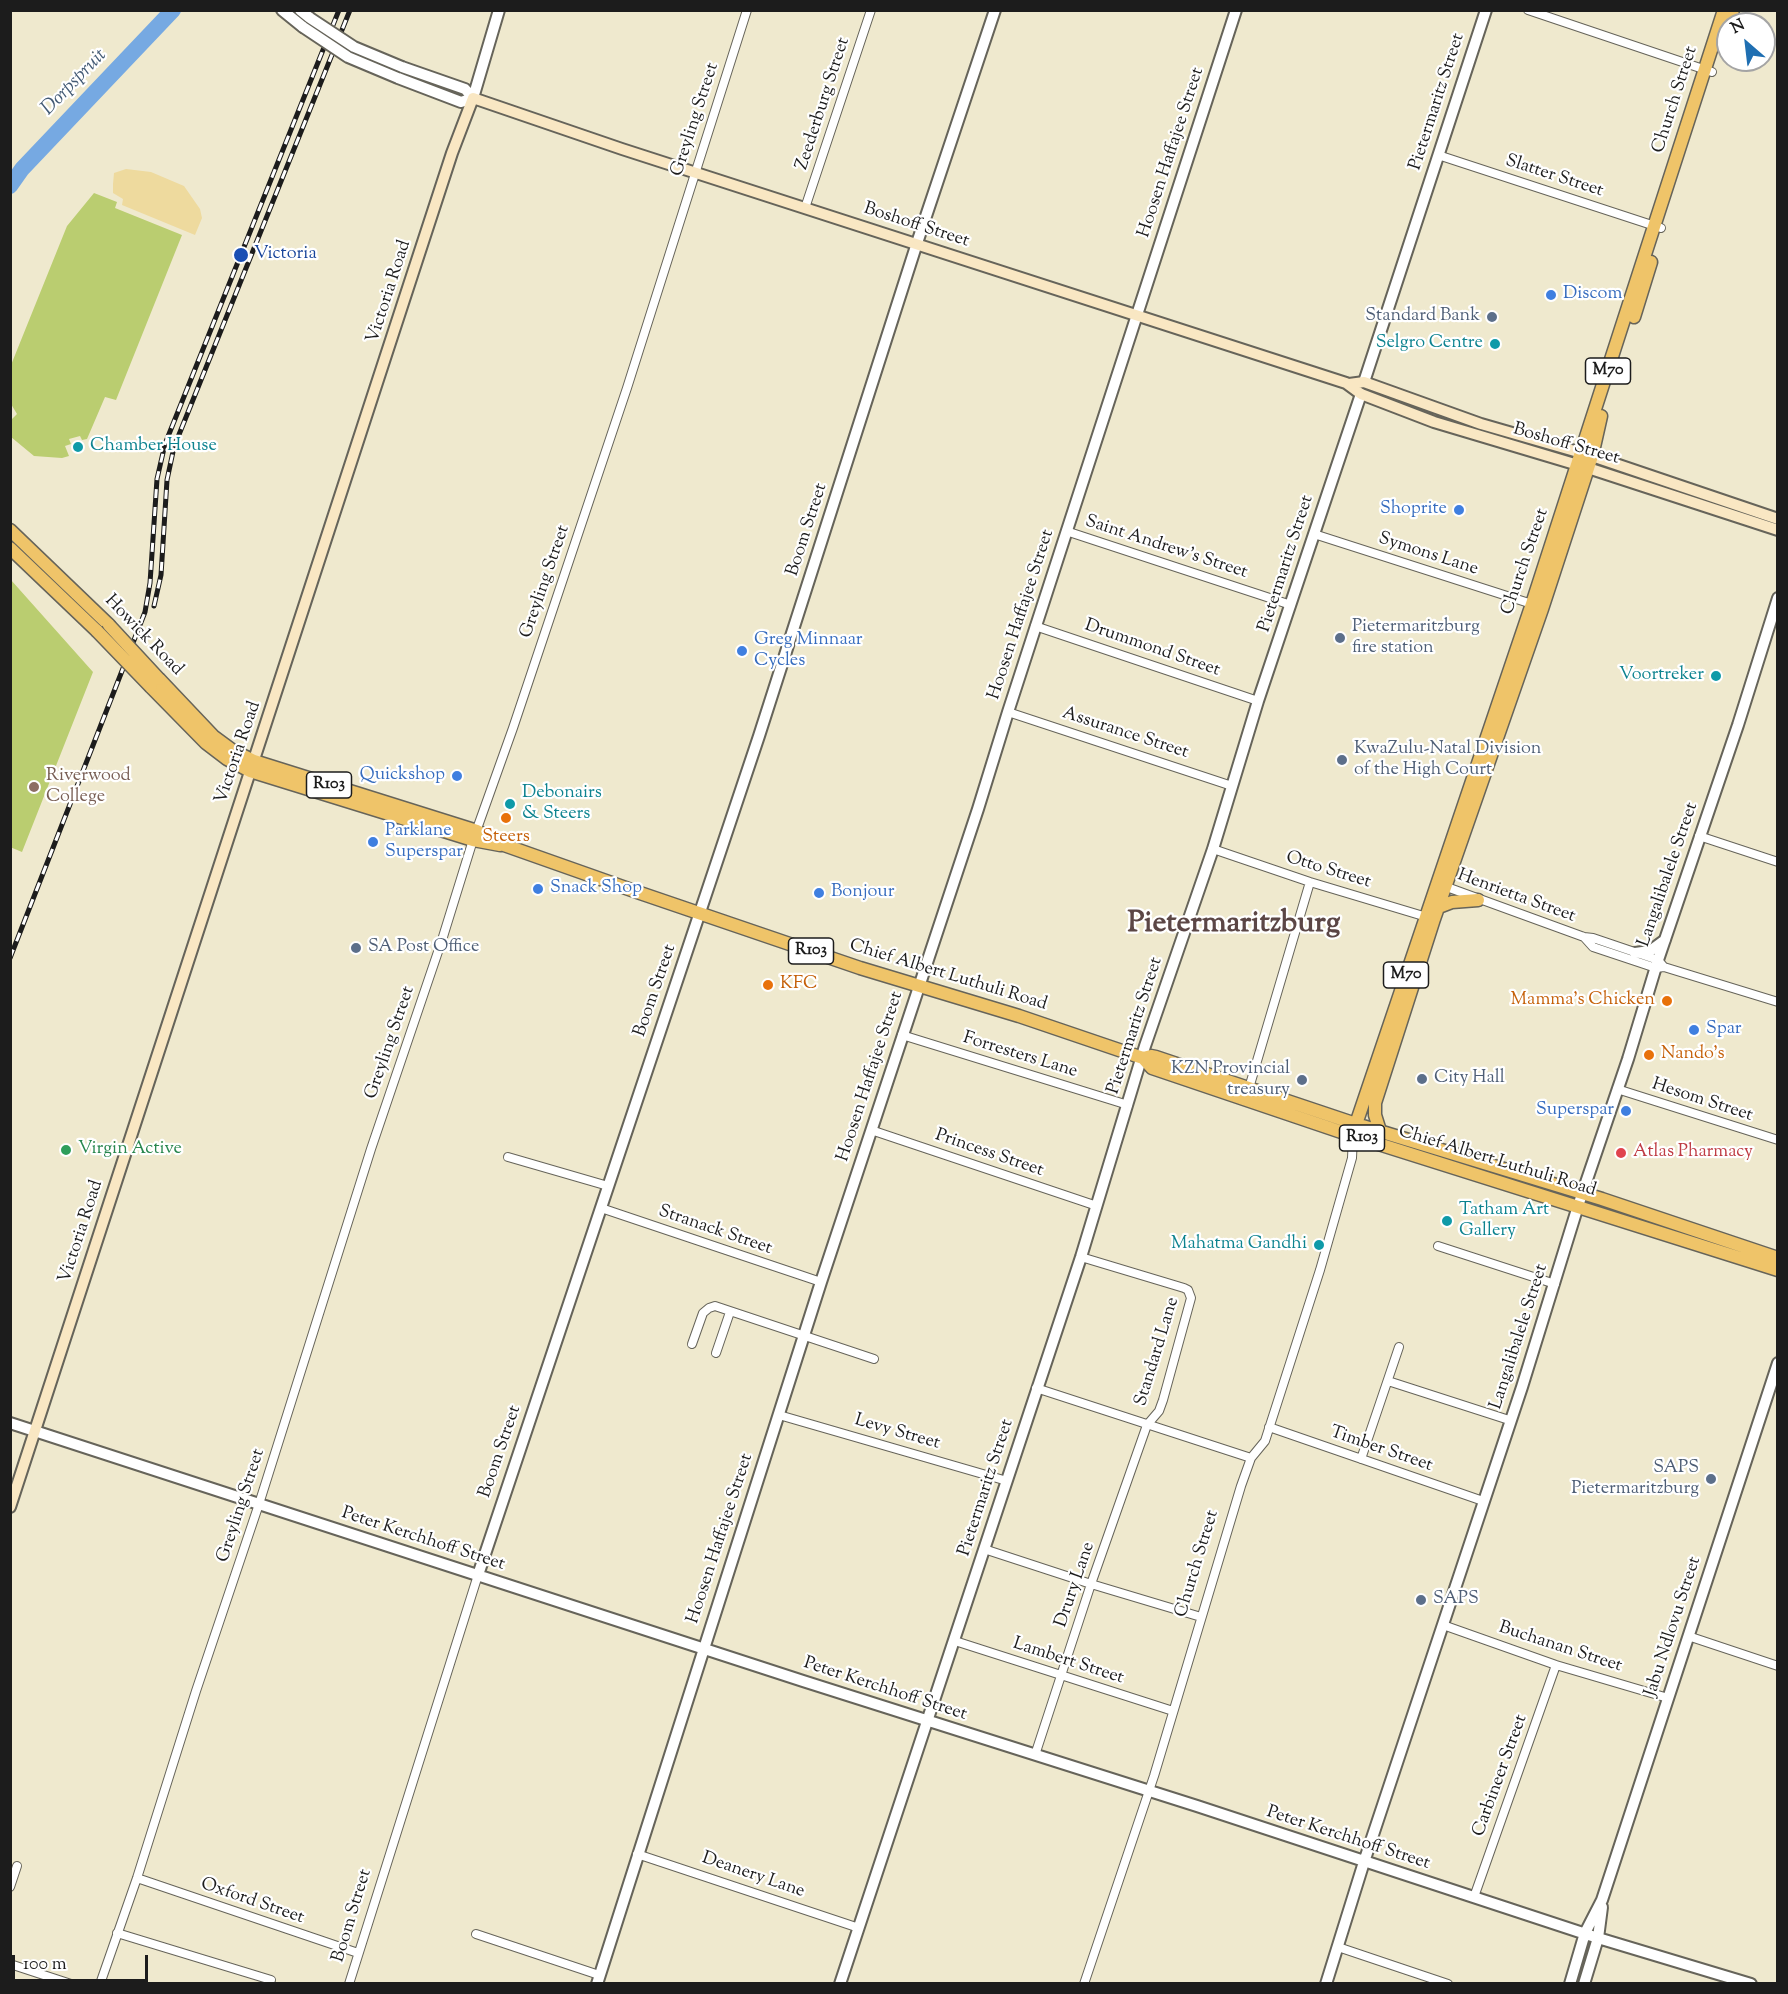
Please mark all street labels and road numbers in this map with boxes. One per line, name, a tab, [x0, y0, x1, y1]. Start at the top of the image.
street label: Pietermaritz Street	[1406, 31, 1470, 173]
street label: Zeederburg Street	[792, 35, 856, 173]
street label: Church Street	[1649, 44, 1703, 156]
street label: Greyling Street	[667, 60, 725, 180]
street label: Hoosen Haffajee Street	[1134, 65, 1210, 241]
street label: Slatter Street	[1502, 151, 1606, 203]
street label: Boshoff Street	[860, 199, 972, 253]
street label: Victoria Road	[363, 238, 417, 346]
road number: M70	[1586, 358, 1630, 384]
street label: Boshoff Street	[1510, 419, 1622, 471]
street label: Boom Street	[783, 481, 833, 579]
street label: Pietermaritz Street	[1255, 493, 1319, 635]
street label: Church Street	[1498, 506, 1554, 618]
street label: Saint Andrew's Street	[1082, 512, 1250, 584]
street label: Greyling Street	[517, 523, 575, 641]
street label: Hoosen Haffajee Street	[984, 527, 1060, 703]
street label: Symons Lane	[1375, 529, 1481, 581]
street label: Howick Road	[99, 591, 187, 681]
street label: Drummond Street	[1081, 616, 1223, 682]
street label: Victoria Road	[211, 699, 267, 807]
street label: Assurance Street	[1059, 703, 1191, 765]
road number: R103	[306, 772, 352, 798]
street label: Langalibalele Street	[1634, 800, 1704, 950]
street label: Otto Street	[1283, 848, 1373, 894]
street label: Henrietta Street	[1454, 866, 1578, 928]
street label: Chief Albert Luthuli Road	[846, 936, 1050, 1016]
road number: R103	[788, 938, 834, 964]
street label: Boom Street	[630, 942, 682, 1040]
street label: Pietermaritz Street	[1104, 955, 1168, 1097]
road number: M70	[1384, 962, 1428, 988]
street label: Greyling Street	[362, 984, 420, 1102]
street label: Hoosen Haffajee Street	[833, 989, 909, 1165]
street label: Forresters Lane	[960, 1028, 1080, 1084]
street label: Hesom Street	[1649, 1075, 1755, 1127]
street label: Chief Albert Luthuli Road	[1395, 1122, 1599, 1202]
street label: Princess Street	[932, 1125, 1046, 1183]
road number: R103	[1340, 1125, 1384, 1151]
street label: Victoria Road	[55, 1178, 109, 1286]
street label: Stranack Street	[655, 1201, 775, 1261]
street label: Langalibalele Street	[1486, 1262, 1554, 1412]
street label: Standard Lane	[1131, 1295, 1185, 1409]
street label: Boom Street	[475, 1403, 527, 1501]
street label: Levy Street	[852, 1411, 942, 1455]
street label: Pietermaritz Street	[955, 1417, 1019, 1559]
street label: Timber Street	[1327, 1422, 1435, 1478]
street label: Greyling Street	[213, 1446, 271, 1566]
street label: Hoosen Haffajee Street	[683, 1451, 759, 1627]
street label: Peter Kerchhoff Street	[339, 1503, 507, 1577]
street label: Church Street	[1171, 1508, 1225, 1620]
street label: Drury Lane	[1051, 1539, 1101, 1631]
street label: Jabu Ndlovu Street	[1641, 1554, 1707, 1700]
street label: Buchanan Street	[1496, 1618, 1624, 1678]
street label: Lambert Street	[1010, 1634, 1126, 1690]
street label: Peter Kerchhoff Street	[801, 1653, 969, 1727]
street label: Carbineer Street	[1469, 1712, 1533, 1840]
street label: Peter Kerchhoff Street	[1264, 1802, 1432, 1876]
street label: Deanery Lane	[699, 1848, 807, 1904]
street label: Boom Street	[329, 1867, 377, 1965]
street label: Oxford Street	[197, 1874, 307, 1930]

